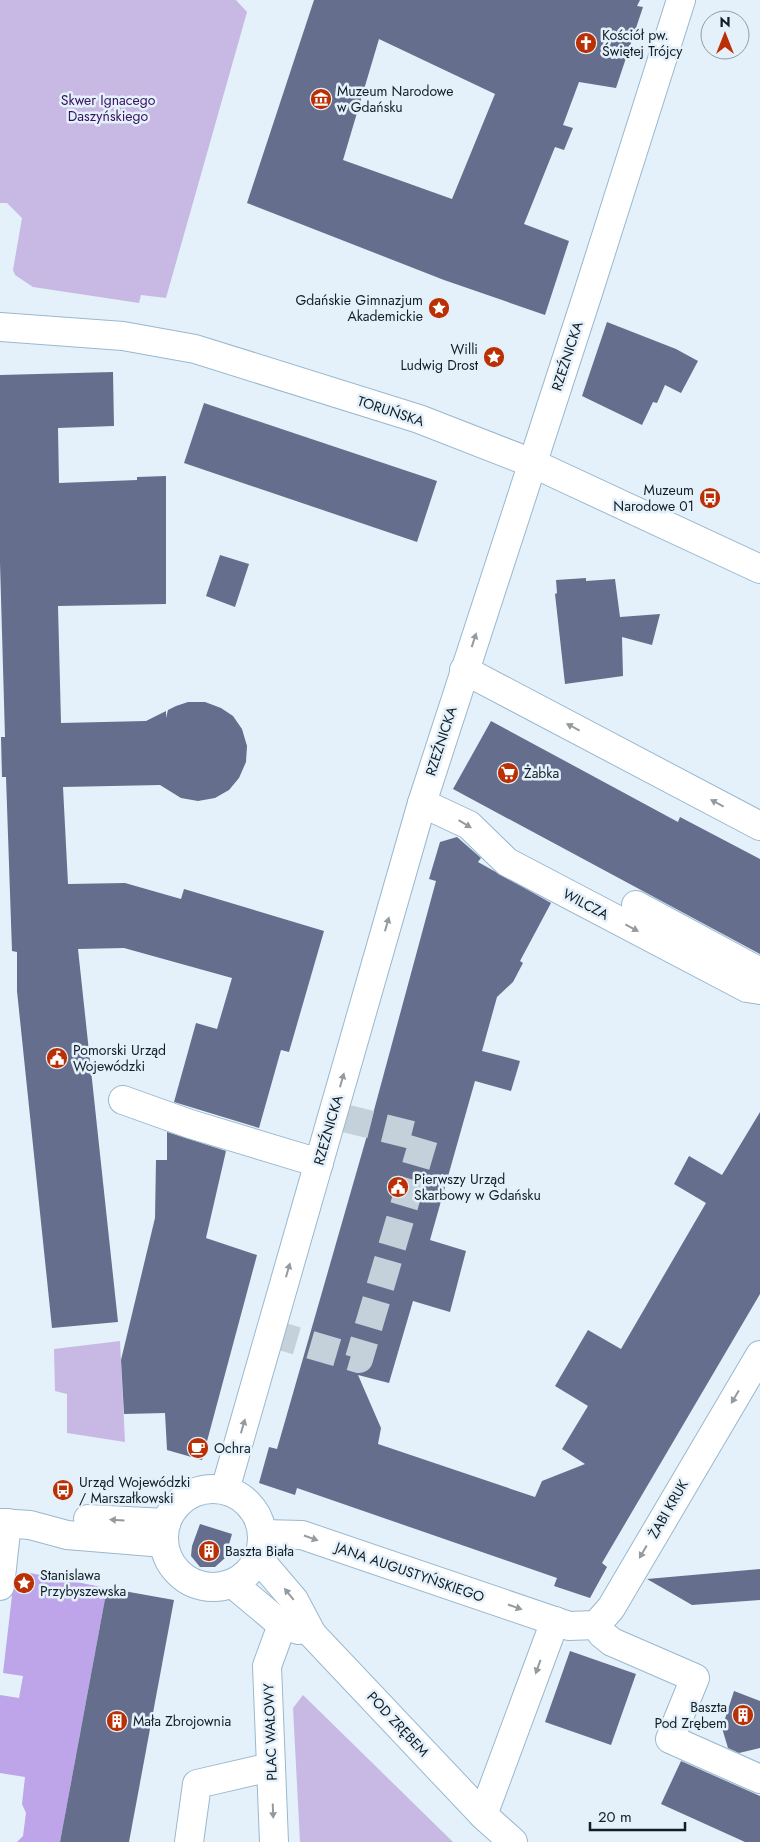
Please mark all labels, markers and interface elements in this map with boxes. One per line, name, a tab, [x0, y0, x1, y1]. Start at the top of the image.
north arrow	[700, 10, 750, 60]
text: N	[719, 12, 731, 32]
place label: Kościół pw. Świętej Trójcy	[602, 25, 683, 61]
church icon: Kościół pw. Świętej Trójcy	[574, 31, 598, 55]
place label: Muzeum Narodowe w Gdańsku	[337, 81, 453, 117]
museum icon: Muzeum Narodowe w Gdańsku	[309, 87, 333, 111]
park label: Skwer Ignacego Daszyńskiego	[61, 90, 156, 126]
place label: Gdańskie Gimnazjum Akademickie	[296, 290, 423, 326]
place icon: Gdańskie Gimnazjum Akademickie	[427, 296, 451, 320]
street label: RZEŹNICKA	[546, 318, 588, 393]
place label: Willi Ludwig Drost	[401, 339, 479, 375]
place icon: Willi Ludwig Drost	[482, 345, 506, 369]
street label: TORUŃSKA	[355, 391, 428, 431]
place label: Muzeum Narodowe 01	[613, 480, 694, 516]
bus stop icon: Muzeum Narodowe 01	[698, 486, 722, 510]
one-way arrow	[470, 632, 478, 647]
street label: RZEŹNICKA	[420, 703, 462, 778]
one-way arrow	[566, 723, 580, 731]
supermarket icon: Żabka	[496, 761, 520, 785]
place label: Żabka	[524, 763, 559, 783]
one-way arrow	[710, 799, 724, 807]
one-way arrow	[459, 820, 472, 829]
street label: WILCZA	[559, 884, 613, 925]
one-way arrow	[384, 916, 392, 931]
one-way arrow	[624, 924, 639, 932]
place label: Pomorski Urząd Wojewódzki	[73, 1040, 166, 1076]
public building icon: Pomorski Urząd Wojewódzki	[45, 1046, 69, 1070]
one-way arrow	[339, 1072, 347, 1087]
street label: RZEŹNICKA	[308, 1092, 348, 1167]
place label: Pierwszy Urząd Skarbowy w Gdańsku	[414, 1169, 541, 1205]
public building icon: Pierwszy Urząd Skarbowy w Gdańsku	[386, 1175, 410, 1199]
one-way arrow	[284, 1262, 292, 1277]
one-way arrow	[730, 1391, 739, 1404]
one-way arrow	[240, 1419, 248, 1434]
cafe icon: Ochra	[186, 1436, 210, 1460]
place label: Ochra	[214, 1438, 251, 1458]
place label: Urząd Wojewódzki / Marszałkowski	[79, 1472, 190, 1508]
street label: ŻABI KRUK	[643, 1476, 693, 1542]
bus stop icon: Urząd Wojewódzki / Marszałkowski	[51, 1478, 75, 1502]
one-way arrow	[109, 1516, 125, 1524]
one-way arrow	[304, 1535, 319, 1542]
street label: JANA AUGUSTYŃSKIEGO	[331, 1536, 487, 1607]
building icon: Baszta Biała	[197, 1539, 221, 1563]
place label: Baszta Biała	[225, 1541, 294, 1561]
one-way arrow	[639, 1544, 647, 1559]
place label: Stanislawa Przybyszewska	[40, 1565, 126, 1601]
place icon: Stanislawa Przybyszewska	[12, 1571, 36, 1595]
one-way arrow	[284, 1588, 295, 1600]
one-way arrow	[508, 1604, 523, 1612]
one-way arrow	[534, 1659, 541, 1674]
street label: PLAC WAŁOWY	[258, 1683, 282, 1781]
street label: POD ZRĘBEM	[363, 1687, 433, 1761]
place label: Baszta Pod Zrębem	[654, 1697, 727, 1733]
building icon: Baszta Pod Zrębem	[731, 1703, 755, 1727]
building icon: Mała Zbrojownia	[105, 1709, 129, 1733]
place label: Mała Zbrojownia	[133, 1711, 231, 1731]
scale bar	[590, 1800, 685, 1832]
one-way arrow	[269, 1804, 277, 1820]
text: 20 m	[598, 1806, 632, 1828]

